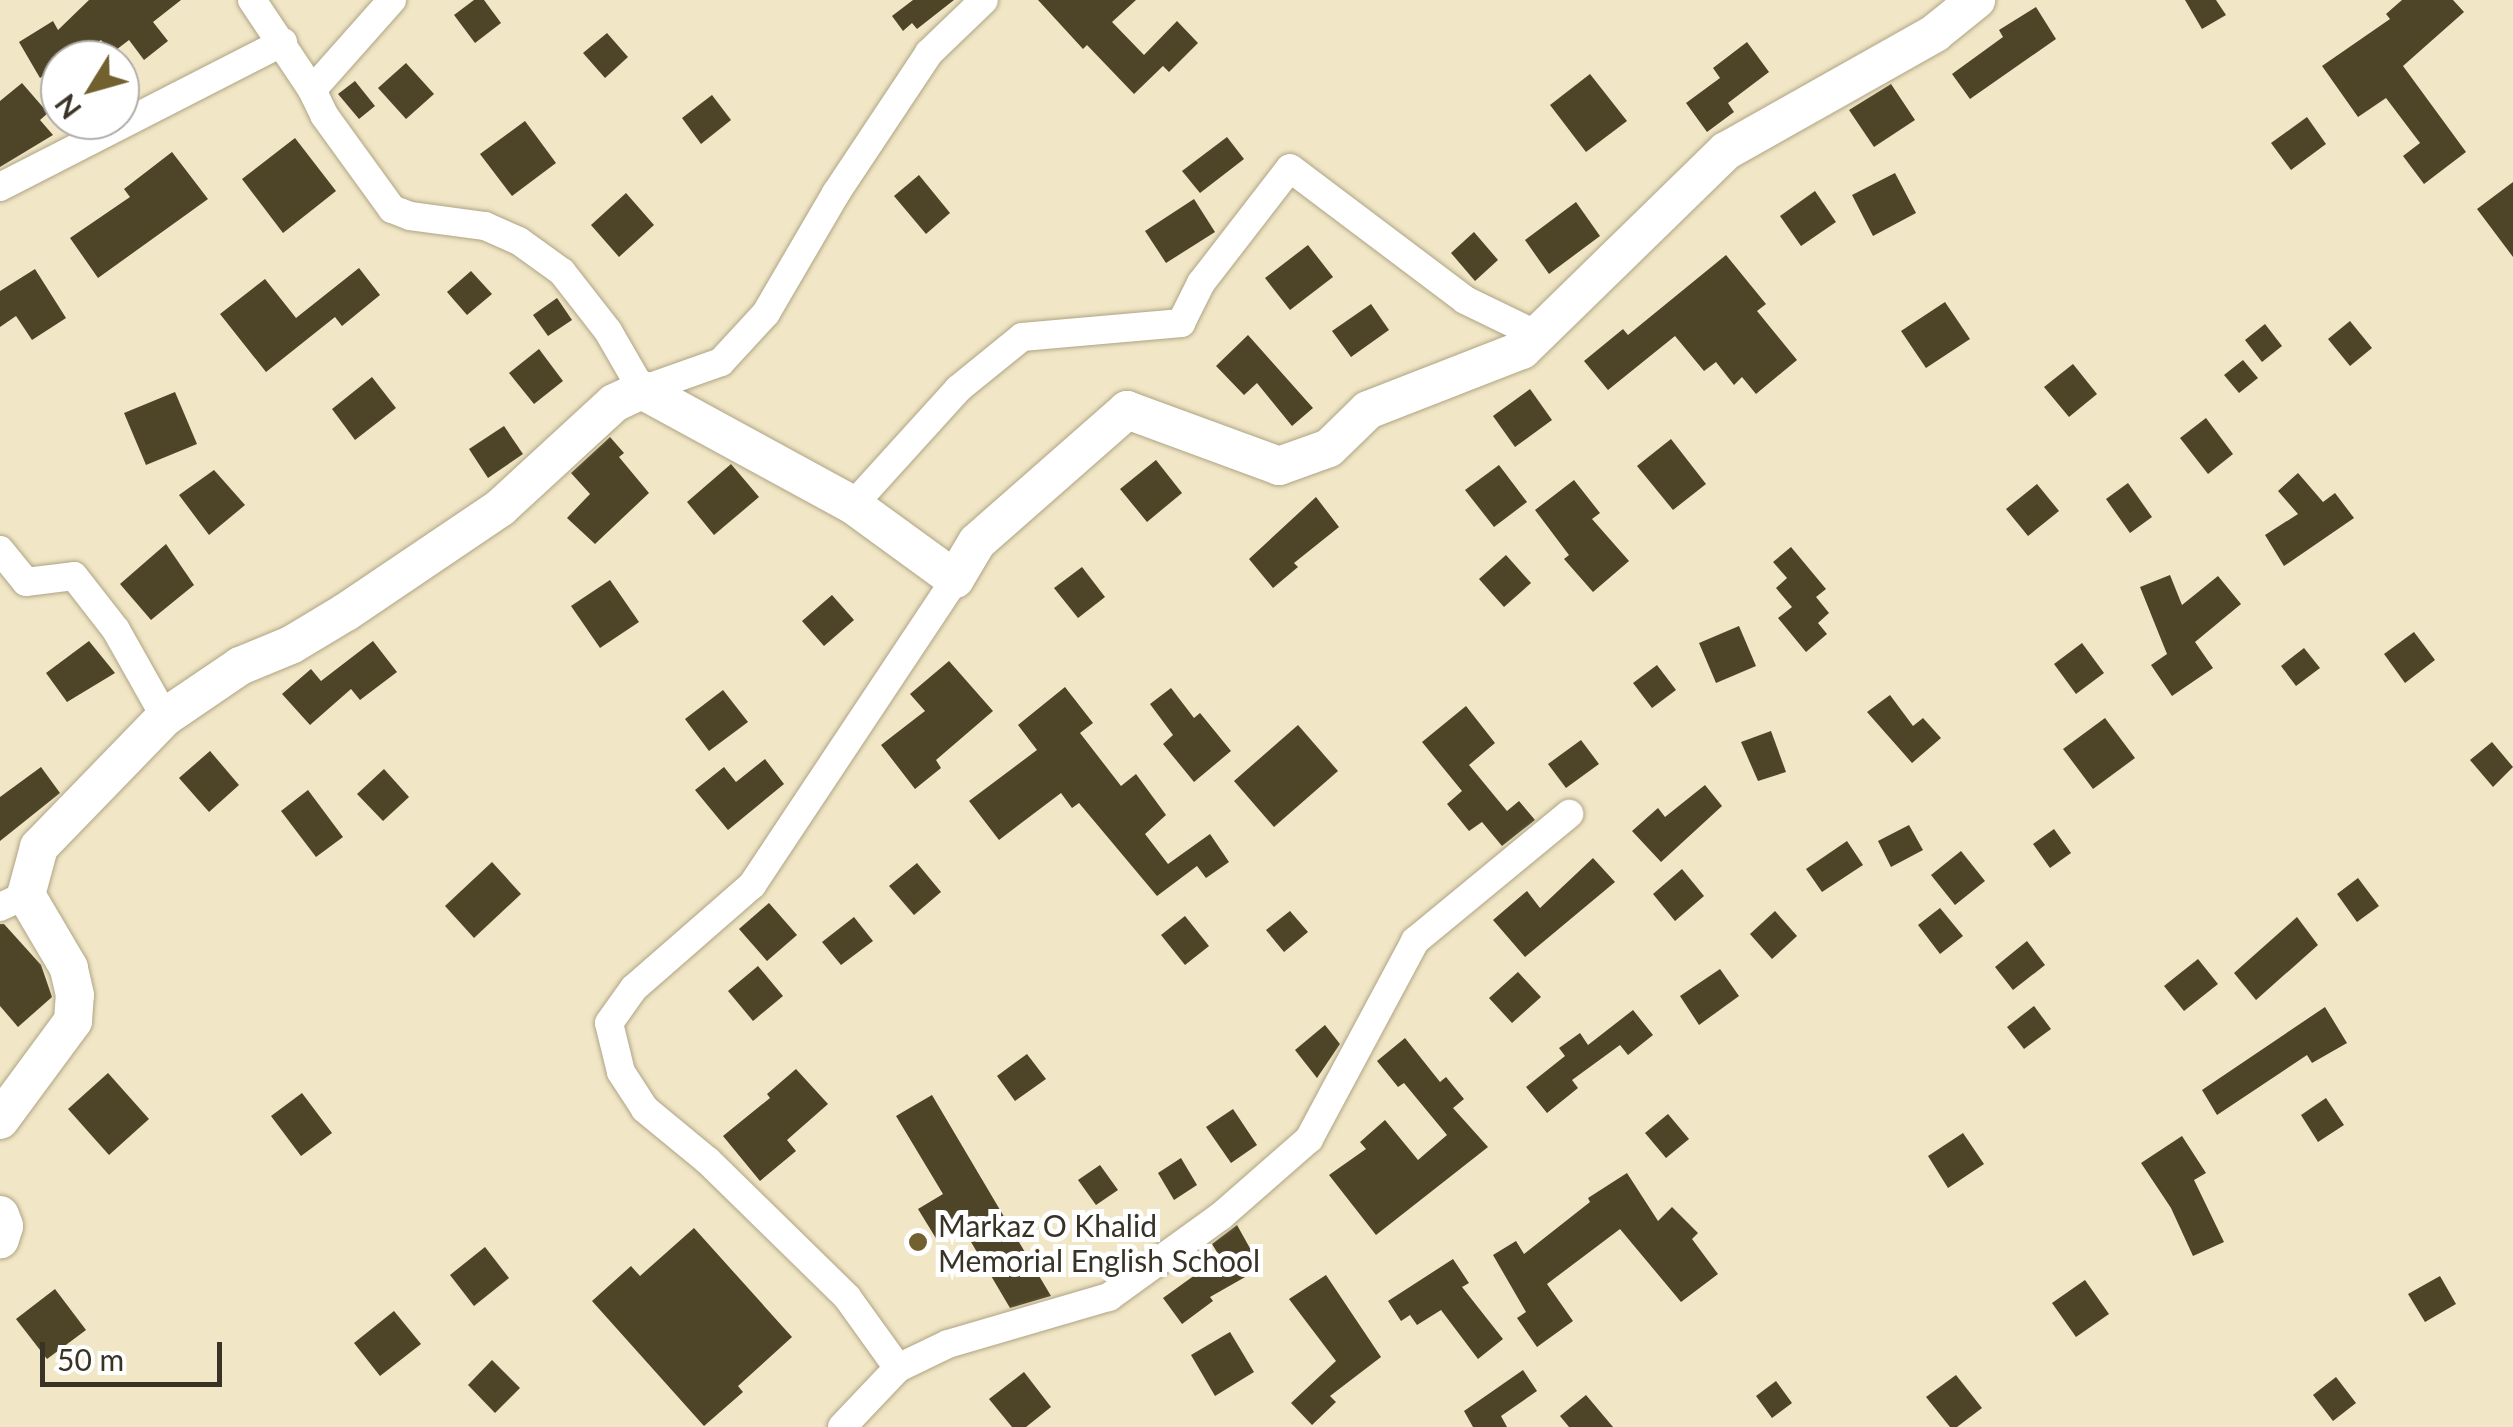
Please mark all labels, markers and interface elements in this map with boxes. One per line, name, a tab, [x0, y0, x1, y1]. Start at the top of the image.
north arrow	[40, 40, 140, 140]
text: N	[48, 88, 88, 126]
place label: Markaz O Khalid Memorial English School	[938, 1207, 1260, 1278]
marker: Markaz O Khalid Memorial English School	[907, 1231, 929, 1253]
scale bar	[45, 1322, 228, 1384]
text: 50 m	[57, 1341, 124, 1377]

